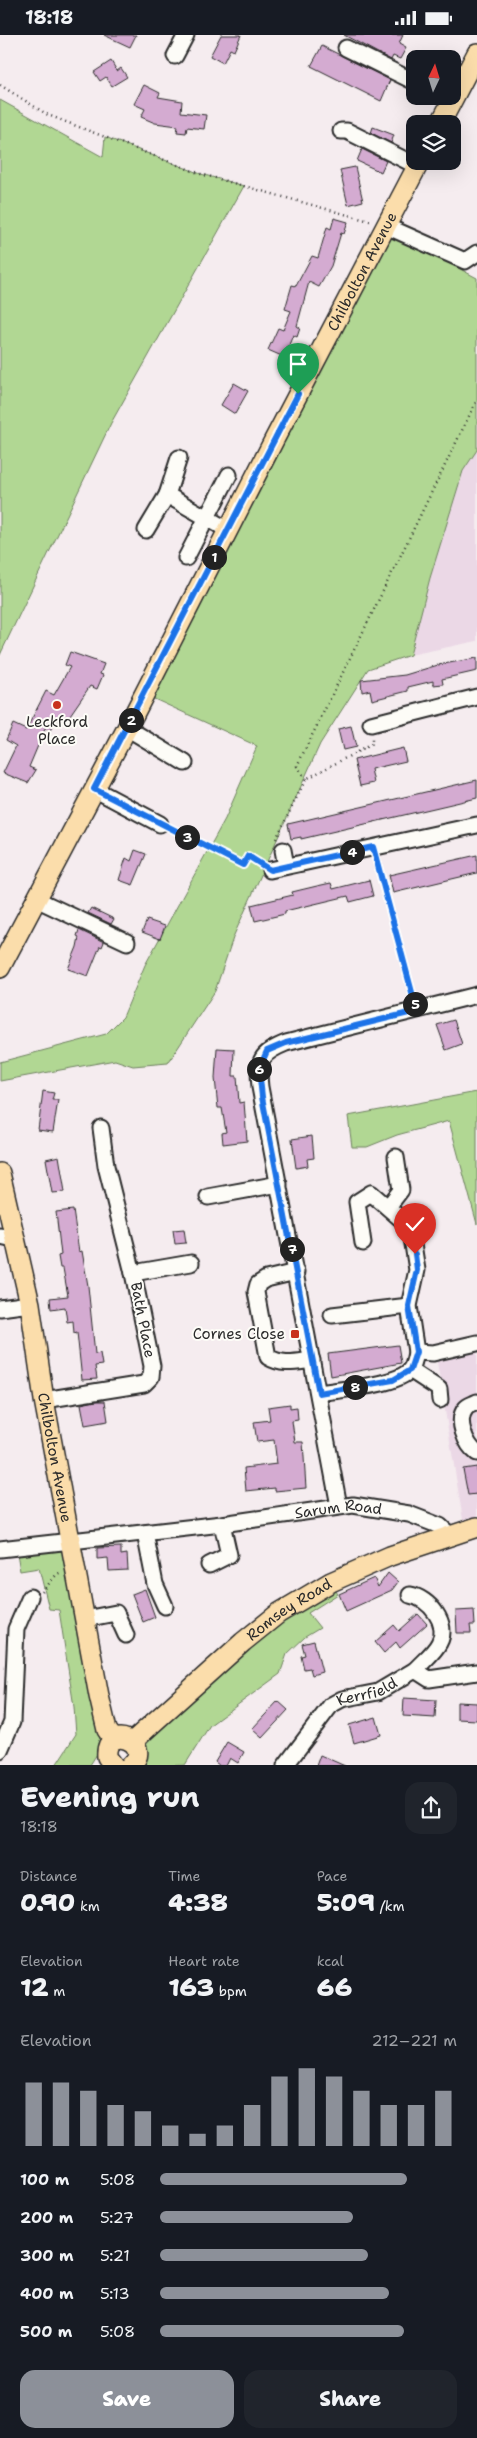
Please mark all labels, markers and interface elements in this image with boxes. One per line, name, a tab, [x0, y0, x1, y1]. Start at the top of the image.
text: 18:18	[25, 5, 73, 30]
north arrow	[406, 50, 461, 105]
map controls	[406, 50, 461, 170]
button: layers	[406, 115, 461, 170]
street label: Chilbolton Avenue	[323, 209, 402, 334]
pin	[277, 343, 319, 394]
icon: arrive	[284, 350, 312, 378]
pin: 1	[202, 545, 226, 569]
text: 1	[211, 548, 218, 566]
marker: Leckford Place	[51, 699, 63, 711]
pin: 2	[118, 707, 144, 733]
text: 2	[127, 711, 136, 729]
place label: Leckford Place	[26, 712, 88, 749]
pin: 3	[174, 825, 200, 849]
text: 3	[183, 828, 192, 846]
pin: 4	[340, 839, 364, 865]
text: 4	[348, 843, 357, 861]
pin: 5	[402, 991, 428, 1017]
text: 5	[411, 995, 420, 1013]
pin: 6	[246, 1057, 272, 1081]
text: 6	[255, 1060, 264, 1078]
pin	[394, 1203, 436, 1254]
icon: check	[401, 1210, 429, 1238]
pin: 7	[280, 1237, 304, 1261]
text: 7	[288, 1240, 297, 1258]
street label: Bath Place	[126, 1280, 160, 1360]
place label: Cornes Close	[193, 1324, 285, 1344]
marker: Cornes Close	[289, 1328, 301, 1340]
pin: 8	[342, 1375, 368, 1399]
text: 8	[351, 1378, 360, 1396]
street label: Chilbolton Avenue	[33, 1391, 77, 1524]
street label: Sarum Road	[293, 1495, 384, 1523]
street label: Romsey Road	[242, 1574, 336, 1645]
street label: Kerrfield	[333, 1673, 401, 1710]
text: Evening run	[20, 1778, 199, 1816]
button: share	[405, 1782, 457, 1834]
text: 18:18	[20, 1816, 58, 1837]
text: Distance	[20, 1867, 77, 1885]
text: Time	[168, 1867, 200, 1885]
text: Pace	[317, 1867, 347, 1885]
text: 0.90	[20, 1885, 75, 1919]
text: 4:38	[168, 1885, 228, 1919]
text: 5:09	[317, 1885, 375, 1919]
text: km	[75, 1897, 100, 1915]
text: /km	[375, 1897, 405, 1915]
text: Elevation	[20, 1952, 83, 1970]
text: Heart rate	[168, 1952, 240, 1970]
text: kcal	[317, 1952, 344, 1970]
text: 12	[20, 1970, 49, 2004]
text: 163	[168, 1970, 214, 2004]
text: 66	[317, 1970, 352, 2004]
text: m	[49, 1982, 65, 2000]
text: bpm	[214, 1982, 247, 2000]
text: Elevation	[20, 2030, 92, 2051]
text: 212–221 m	[372, 2030, 457, 2051]
text: 100 m	[20, 2169, 69, 2190]
text: 5:08	[100, 2169, 135, 2190]
text: 200 m	[20, 2207, 73, 2228]
text: 5:27	[100, 2207, 134, 2228]
text: 300 m	[20, 2245, 74, 2266]
text: 5:21	[100, 2245, 130, 2266]
text: 400 m	[20, 2283, 74, 2304]
text: 5:13	[100, 2283, 130, 2304]
text: 500 m	[20, 2321, 72, 2342]
text: 5:08	[100, 2321, 135, 2342]
button: Save	[20, 2370, 234, 2428]
button: Share	[244, 2370, 457, 2428]

